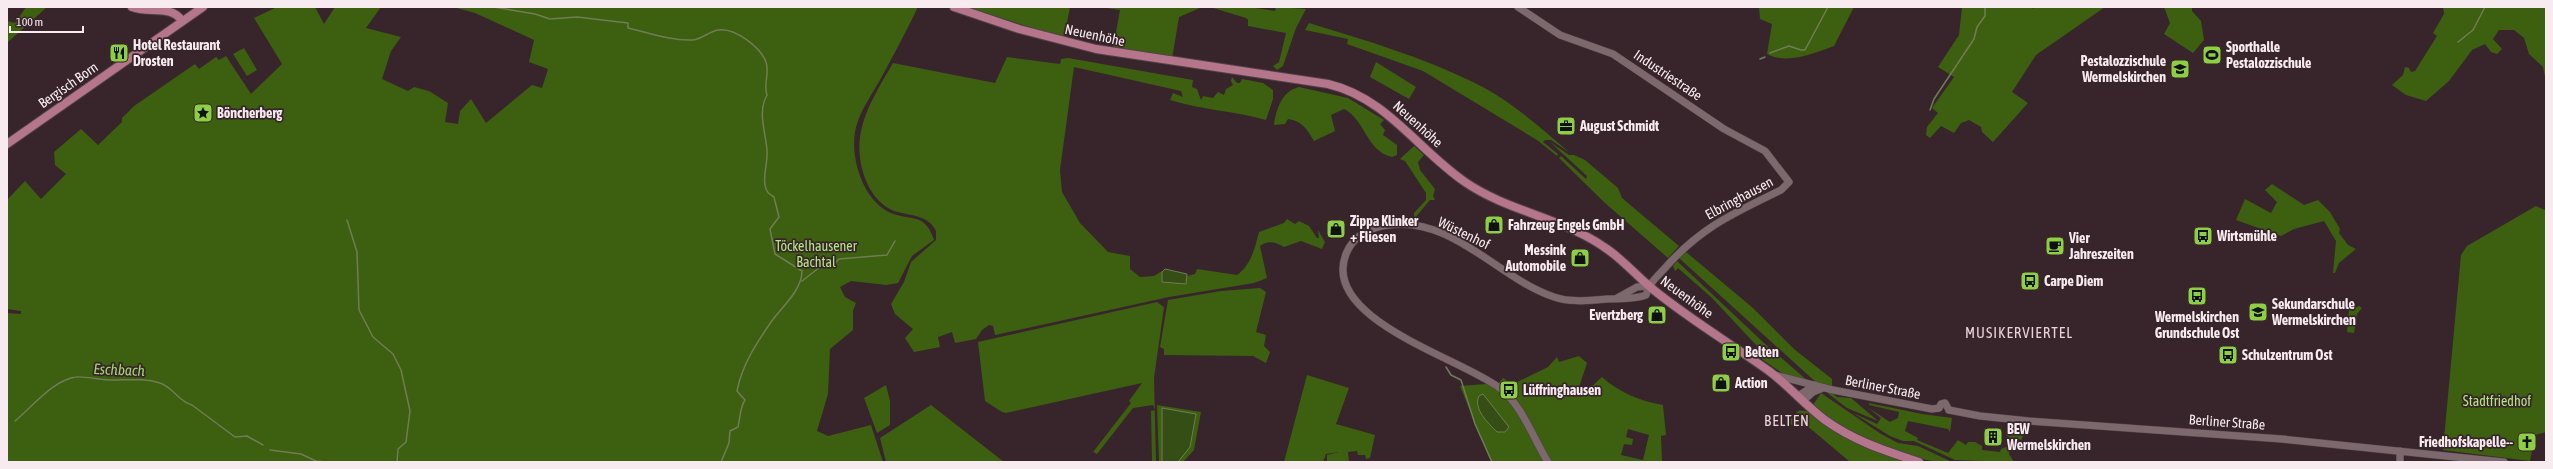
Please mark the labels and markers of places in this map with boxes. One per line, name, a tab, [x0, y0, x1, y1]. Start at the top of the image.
place label: Hotel Restaurant Drosten	[133, 37, 220, 69]
place label: Sporthalle Pestalozzischule	[2226, 39, 2311, 71]
restaurant icon: Hotel Restaurant Drosten	[108, 42, 130, 64]
sports icon: Sporthalle Pestalozzischule	[2201, 44, 2223, 66]
place label: Pestalozzischule Wermelskirchen	[2081, 53, 2166, 85]
school or university icon: Pestalozzischule Wermelskirchen	[2169, 58, 2191, 80]
place icon: Böncherberg	[192, 102, 214, 124]
place label: Böncherberg	[217, 105, 283, 121]
office icon: August Schmidt	[1555, 115, 1577, 137]
place label: August Schmidt	[1579, 118, 1659, 134]
place label: Zippa Klinker + Fliesen	[1350, 213, 1419, 245]
shop icon: Fahrzeug Engels GmbH	[1483, 214, 1505, 236]
place label: Fahrzeug Engels GmbH	[1508, 217, 1624, 233]
shop icon: Zippa Klinker + Fliesen	[1325, 218, 1347, 240]
bus stop icon: Wirtsmühle	[2192, 225, 2214, 247]
place label: Wirtsmühle	[2216, 228, 2277, 244]
place label: Vier Jahreszeiten	[2068, 230, 2134, 262]
cafe icon: Vier Jahreszeiten	[2044, 235, 2066, 257]
place label: Messink Automobile	[1504, 242, 1567, 274]
shop icon: Messink Automobile	[1569, 247, 1591, 269]
bus stop icon: Carpe Diem	[2019, 270, 2041, 292]
place label: Carpe Diem	[2044, 273, 2103, 289]
bus stop icon: Wermelskirchen Grundschule Ost	[2186, 285, 2208, 307]
place label: Sekundarschule Wermelskirchen	[2271, 296, 2356, 328]
school or university icon: Sekundarschule Wermelskirchen	[2247, 301, 2269, 323]
shop icon: Evertzberg	[1646, 304, 1668, 326]
place label: Evertzberg	[1589, 307, 1644, 323]
place label: Wermelskirchen Grundschule Ost	[2154, 309, 2239, 341]
bus stop icon: Belten	[1720, 341, 1742, 363]
place label: Belten	[1745, 344, 1779, 360]
bus stop icon: Schulzentrum Ost	[2217, 344, 2239, 366]
place label: Schulzentrum Ost	[2242, 347, 2332, 363]
shop icon: Action	[1710, 372, 1732, 394]
place label: Action	[1734, 375, 1768, 391]
bus stop icon: Lüffringhausen	[1498, 379, 1520, 401]
place label: Lüffringhausen	[1523, 382, 1601, 398]
place label: BEW Wermelskirchen	[2006, 421, 2091, 453]
building icon: BEW Wermelskirchen	[1982, 426, 2004, 448]
church icon: Friedhofskapelle--	[2516, 431, 2538, 453]
place label: Friedhofskapelle--	[2419, 434, 2513, 450]

